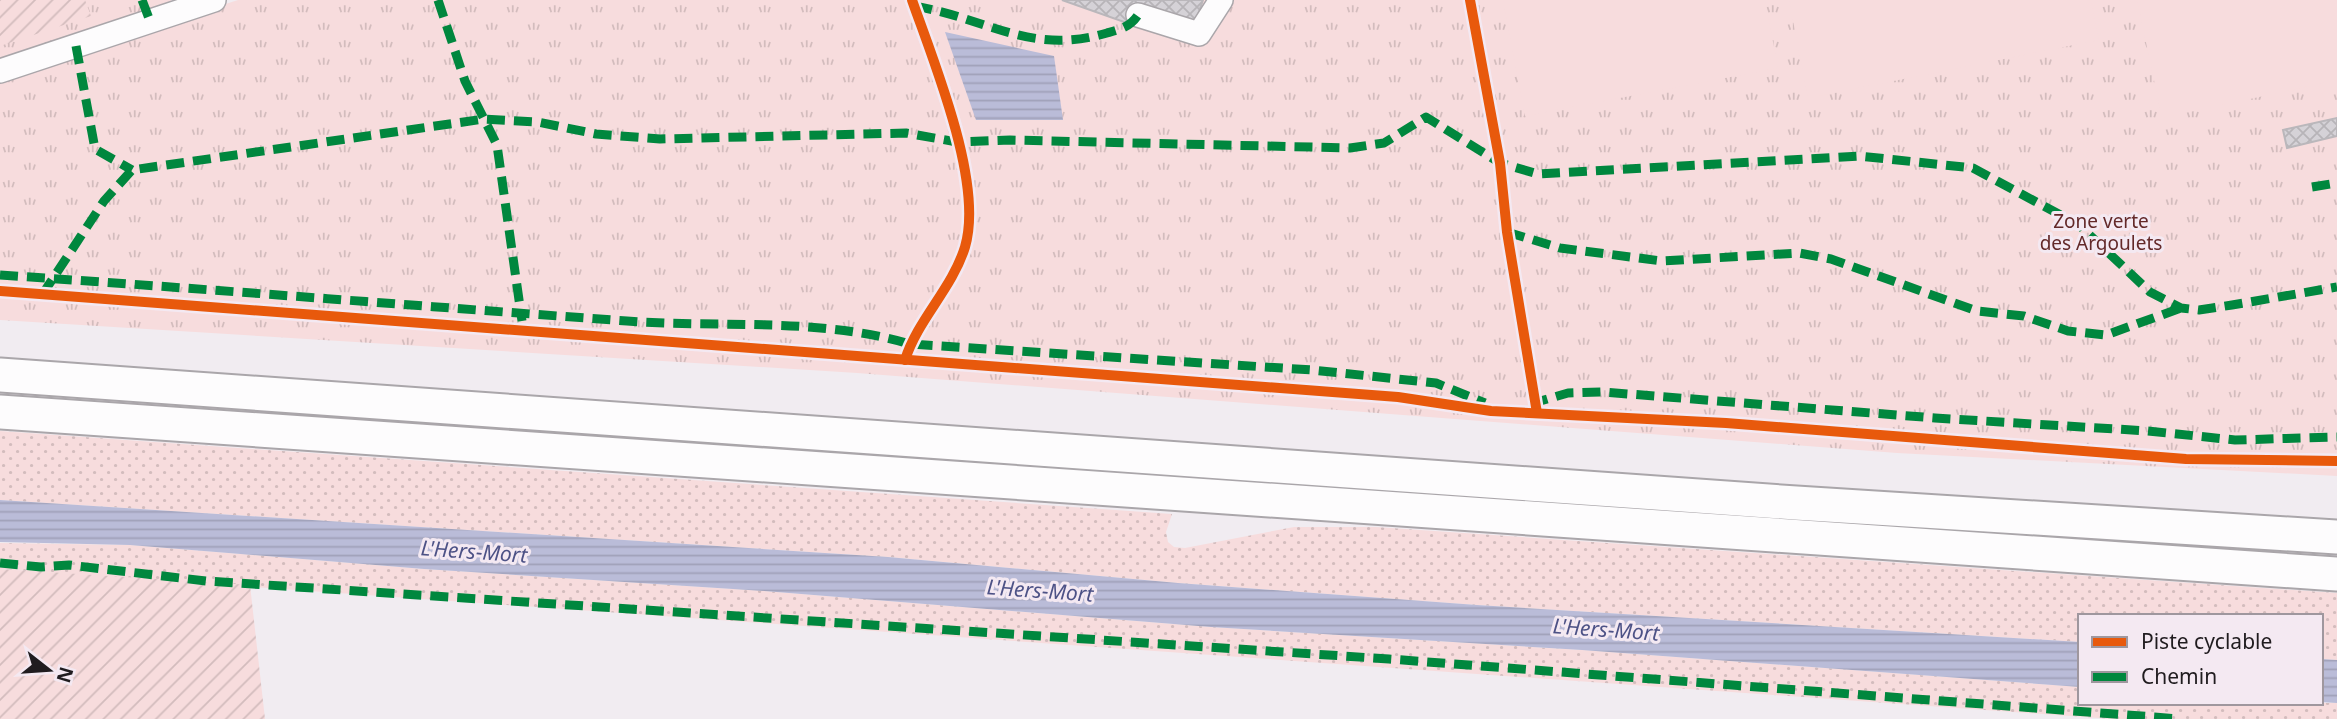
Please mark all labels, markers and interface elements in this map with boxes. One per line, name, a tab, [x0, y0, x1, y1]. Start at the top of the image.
park label: Zone verte des Argoulets	[2040, 208, 2162, 256]
water label: L'Hers-Mort	[420, 533, 529, 569]
water label: L'Hers-Mort	[986, 572, 1095, 608]
water label: L'Hers-Mort	[1552, 611, 1661, 647]
legend	[2078, 614, 2323, 705]
text: Piste cyclable	[2141, 627, 2272, 655]
north arrow	[14, 635, 84, 705]
text: Chemin	[2141, 662, 2217, 690]
text: N	[51, 664, 80, 686]

